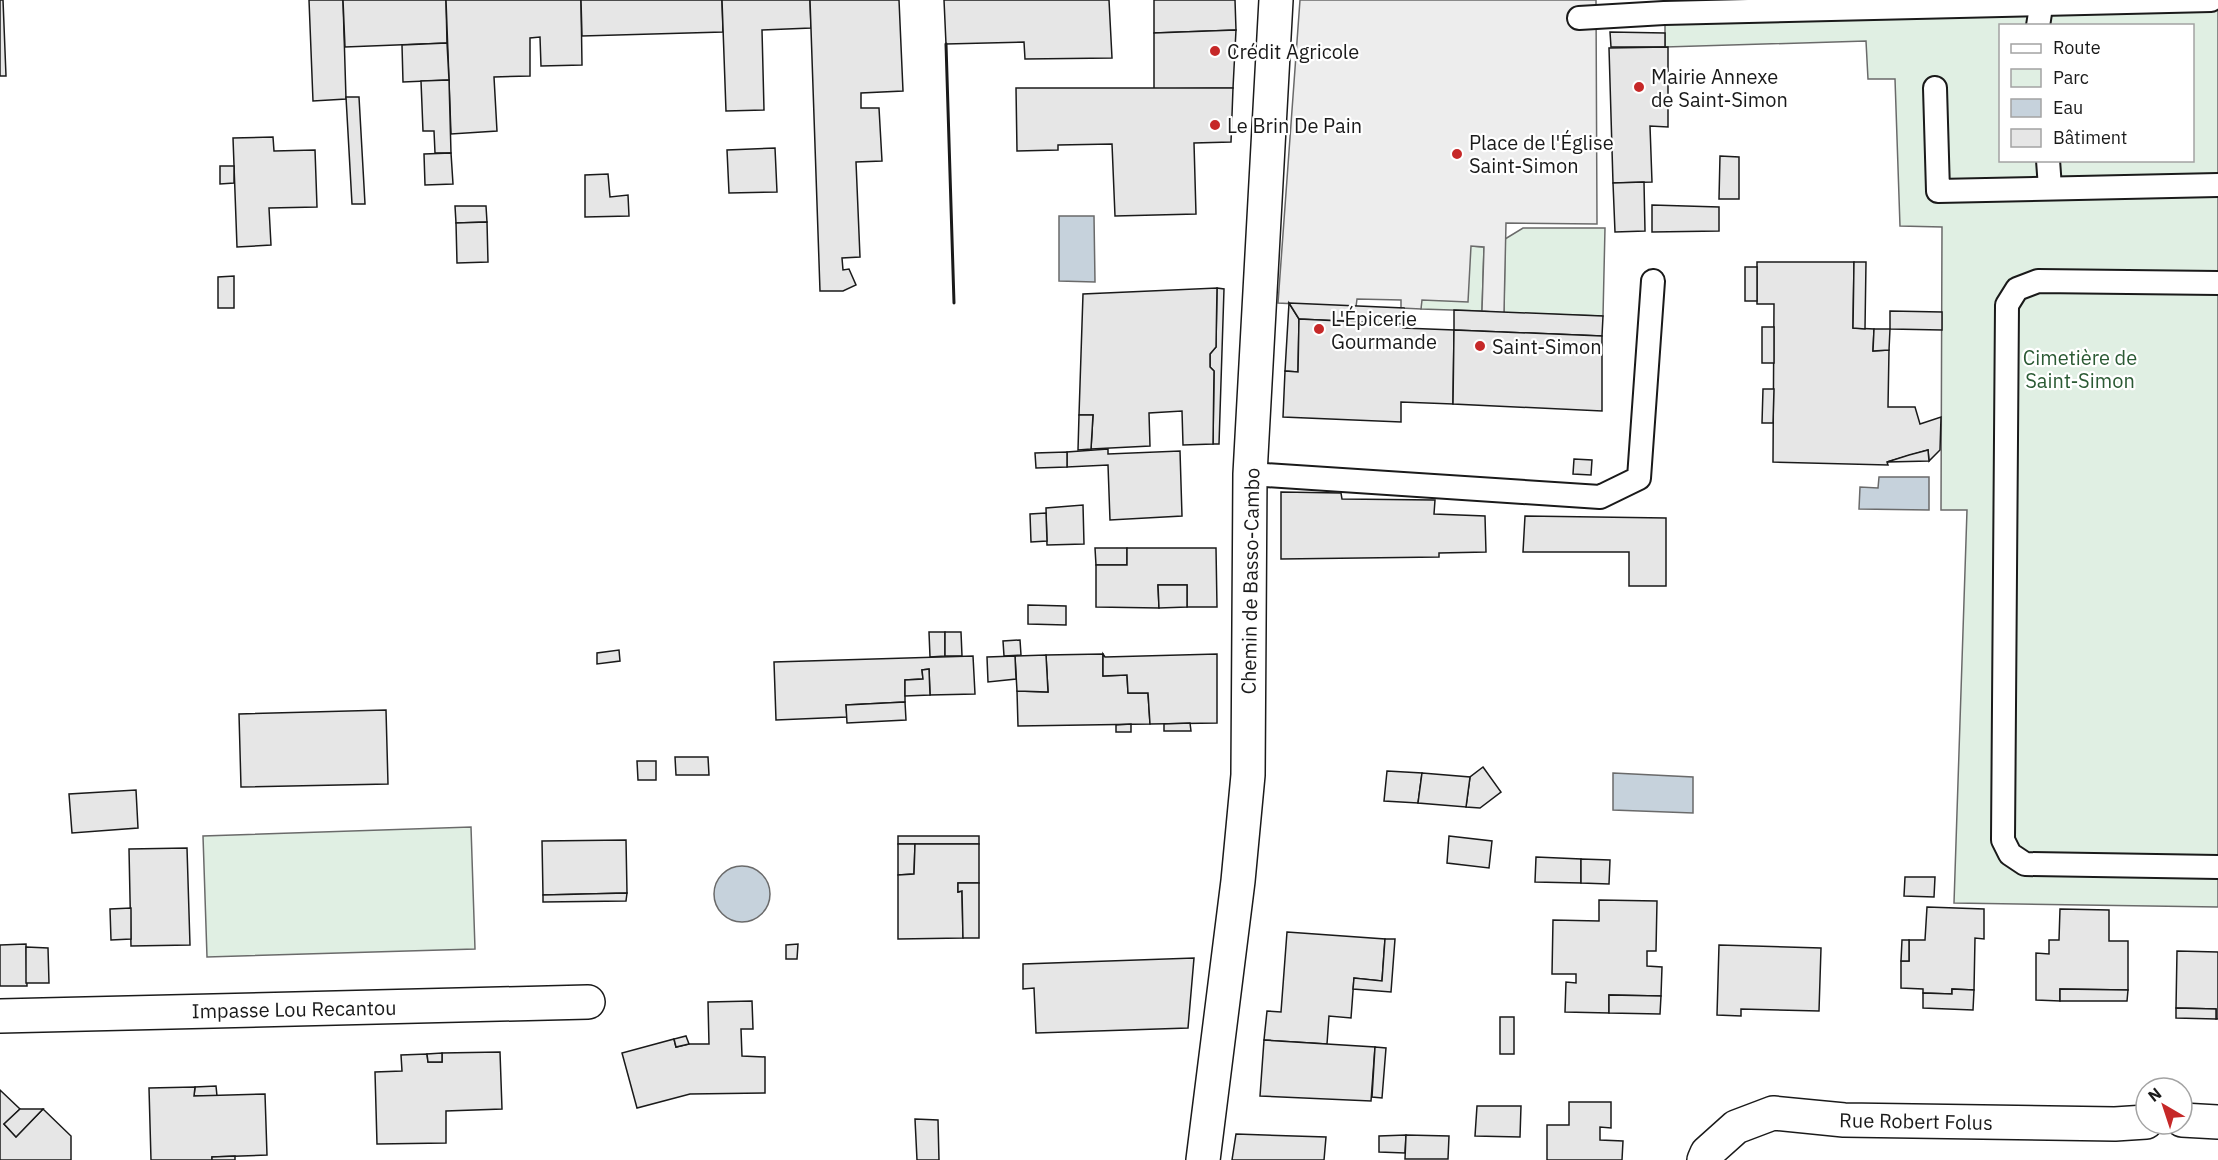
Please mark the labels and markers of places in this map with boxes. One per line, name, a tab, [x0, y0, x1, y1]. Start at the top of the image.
place label: Crédit Agricole	[1227, 38, 1359, 65]
marker: Crédit Agricole	[1208, 44, 1222, 58]
place label: Mairie Annexe de Saint-Simon	[1651, 63, 1788, 113]
marker: Mairie Annexe de Saint-Simon	[1632, 80, 1646, 94]
place label: Le Brin De Pain	[1227, 112, 1362, 139]
marker: Le Brin De Pain	[1208, 118, 1222, 132]
place label: Place de l'Église Saint-Simon	[1469, 129, 1614, 179]
marker: Place de l'Église Saint-Simon	[1450, 147, 1464, 161]
place label: L'Épicerie Gourmande	[1331, 305, 1437, 355]
marker: L'Épicerie Gourmande	[1312, 322, 1326, 336]
place label: Saint-Simon	[1492, 333, 1602, 360]
marker: Saint-Simon	[1473, 339, 1487, 353]

